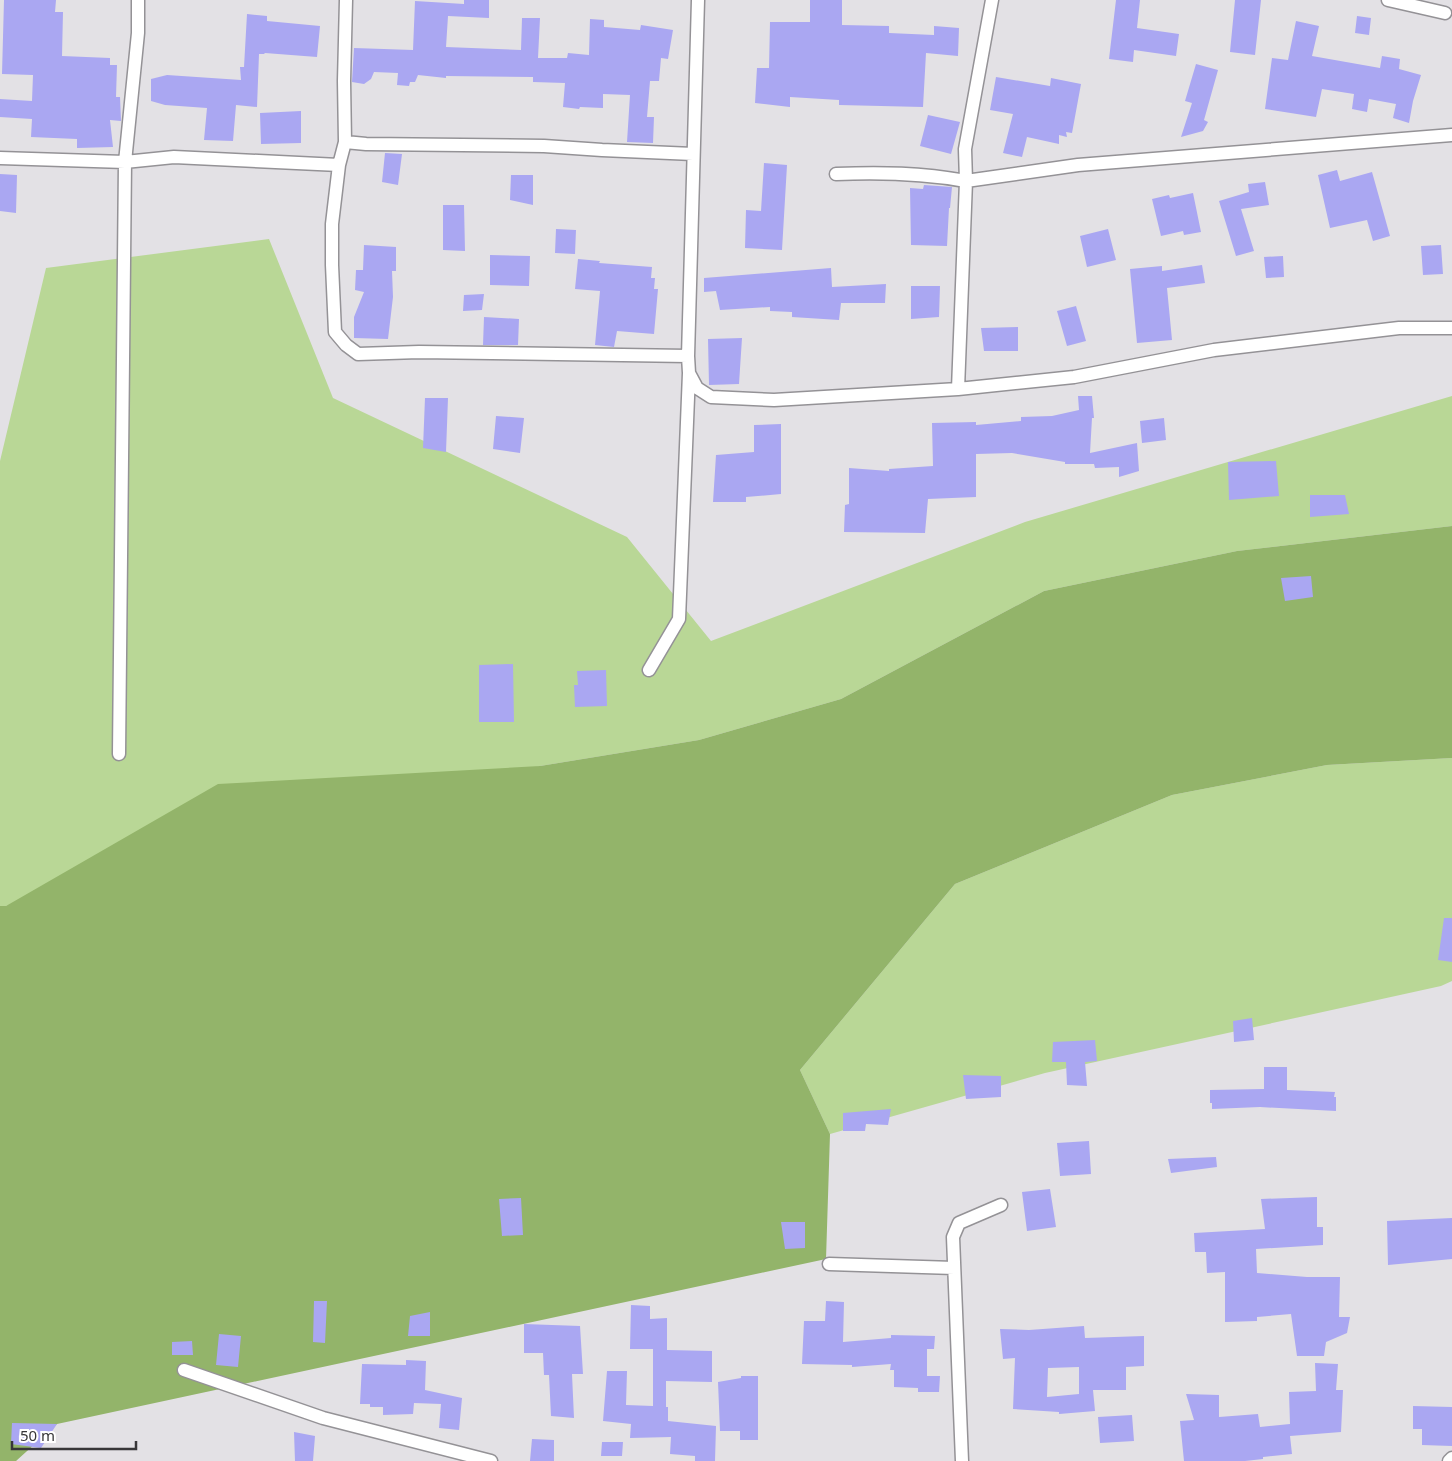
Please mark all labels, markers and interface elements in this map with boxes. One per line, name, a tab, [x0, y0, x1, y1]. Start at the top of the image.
scale bar	[12, 1418, 136, 1450]
text: 50 m	[20, 1425, 55, 1445]

